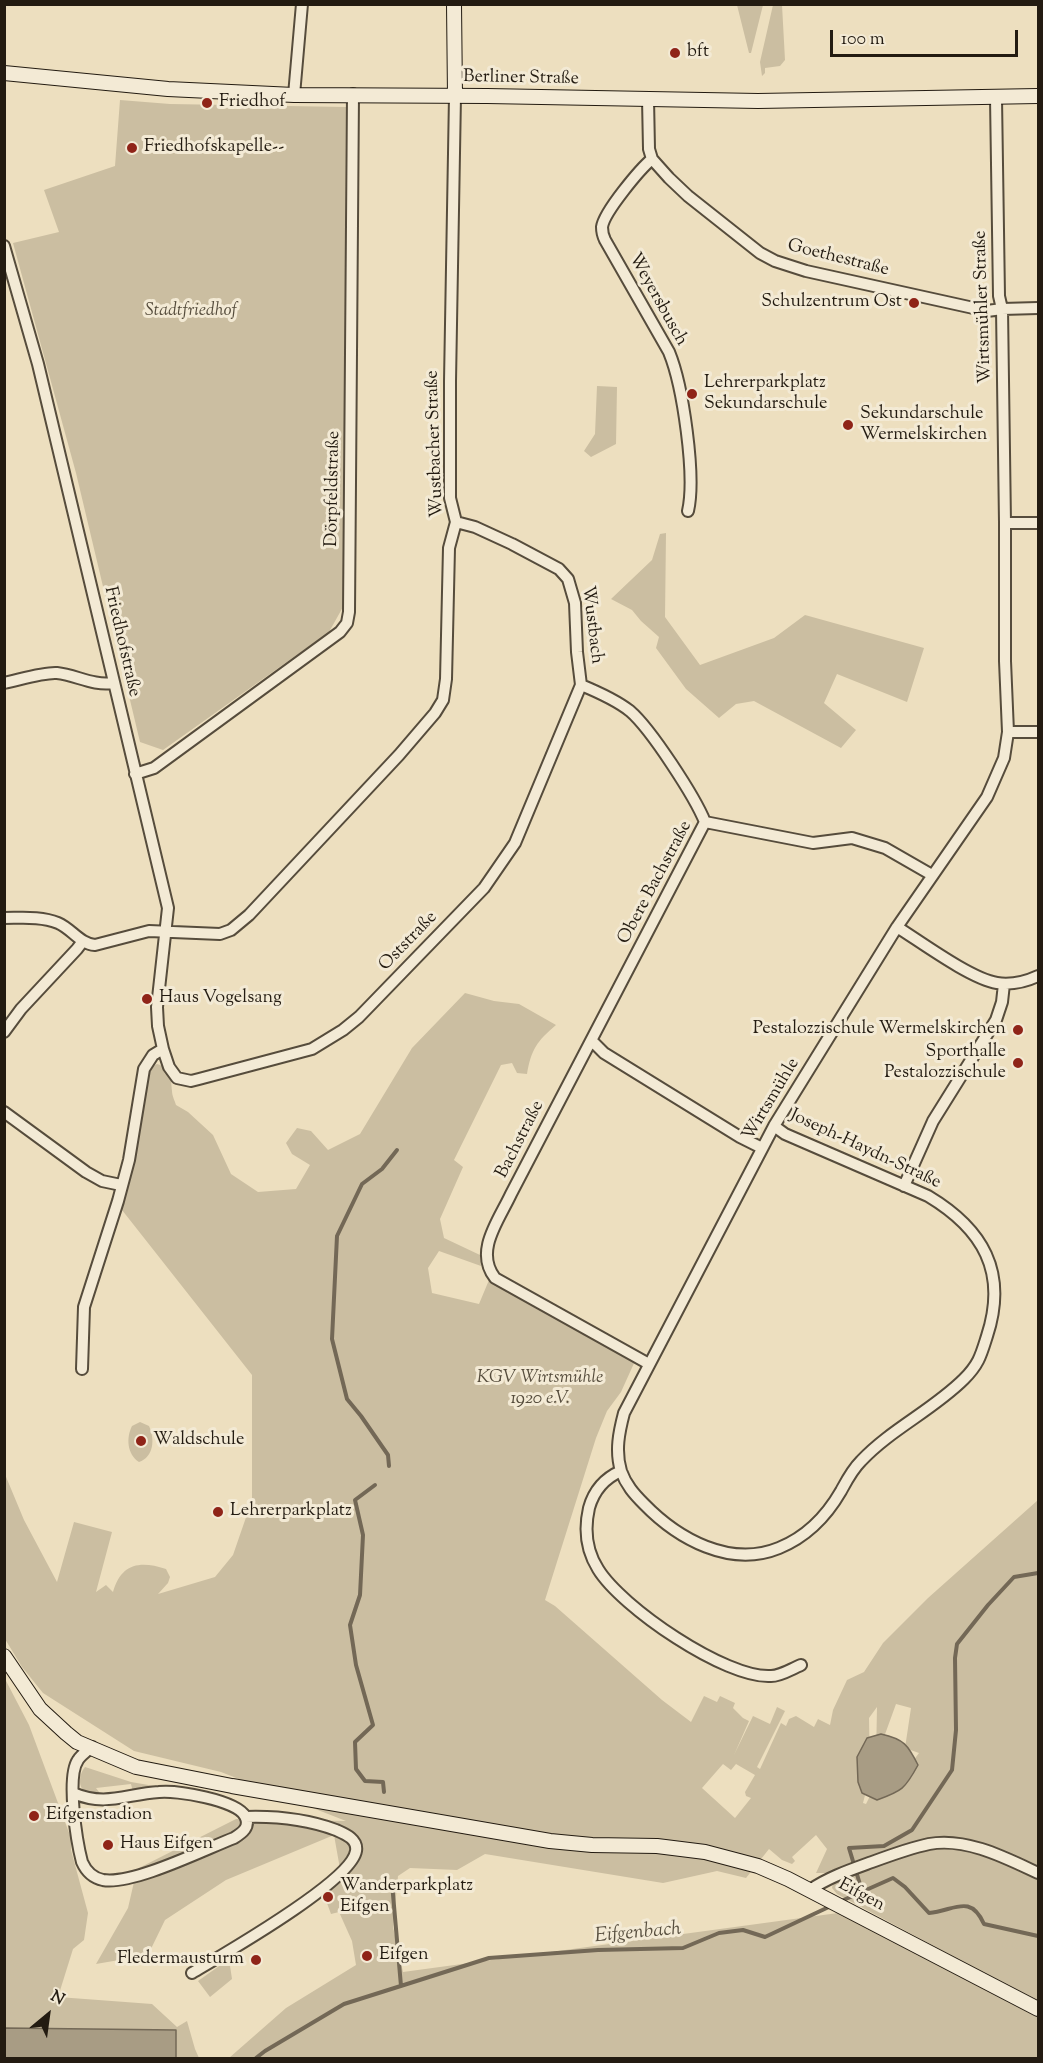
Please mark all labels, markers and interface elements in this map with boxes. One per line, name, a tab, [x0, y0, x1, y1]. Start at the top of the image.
scale bar	[833, 18, 1020, 56]
text: 100 m	[841, 27, 885, 53]
place label: bft	[687, 42, 709, 64]
marker: bft	[668, 46, 682, 60]
street label: Berliner Straße	[463, 67, 579, 91]
place label: Friedhof	[219, 92, 285, 114]
marker: Friedhof	[200, 96, 214, 110]
place label: Friedhofskapelle--	[144, 137, 284, 159]
marker: Friedhofskapelle--	[125, 141, 139, 155]
street label: Wirtsmühler Straße	[971, 230, 997, 384]
street label: Goethestraße	[785, 236, 891, 282]
street label: Weyersbusch	[623, 250, 691, 350]
place label: Schulzentrum Ost	[761, 292, 902, 314]
marker: Schulzentrum Ost	[907, 296, 921, 310]
park label: Stadtfriedhof	[145, 301, 237, 323]
street label: Wustbacher Straße	[423, 370, 449, 518]
place label: Lehrerparkplatz Sekundarschule	[704, 373, 827, 416]
marker: Lehrerparkplatz Sekundarschule	[685, 387, 699, 401]
place label: Sekundarschule Wermelskirchen	[860, 404, 988, 446]
marker: Sekundarschule Wermelskirchen	[841, 418, 855, 432]
street label: Dörpfeldstraße	[322, 431, 346, 547]
street label: Friedhofstraße	[98, 585, 144, 699]
street label: Wustbach	[575, 585, 607, 665]
street label: Obere Bachstraße	[614, 818, 698, 948]
street label: Oststraße	[375, 908, 443, 976]
place label: Haus Vogelsang	[159, 988, 282, 1010]
marker: Haus Vogelsang	[140, 992, 154, 1006]
place label: Pestalozzischule Wermelskirchen	[753, 1019, 1006, 1041]
marker: Pestalozzischule Wermelskirchen	[1011, 1023, 1025, 1037]
place label: Sporthalle Pestalozzischule	[884, 1042, 1006, 1084]
street label: Wirtsmühle	[739, 1055, 805, 1145]
marker: Sporthalle Pestalozzischule	[1011, 1056, 1025, 1070]
street label: Bachstraße	[492, 1098, 550, 1182]
street label: Joseph-Haydn-Straße	[786, 1106, 944, 1194]
park label: KGV Wirtsmühle 1920 e.V.	[477, 1368, 603, 1410]
place label: Waldschule	[153, 1430, 244, 1452]
marker: Waldschule	[134, 1434, 148, 1448]
place label: Lehrerparkplatz	[230, 1501, 352, 1523]
marker: Lehrerparkplatz	[211, 1505, 225, 1519]
place label: Eifgenstadion	[46, 1805, 153, 1827]
marker: Eifgenstadion	[27, 1809, 41, 1823]
place label: Haus Eifgen	[120, 1834, 213, 1856]
marker: Haus Eifgen	[101, 1838, 115, 1852]
street label: Eifgen	[834, 1875, 888, 1917]
place label: Wanderparkplatz Eifgen	[340, 1876, 473, 1918]
marker: Wanderparkplatz Eifgen	[321, 1890, 335, 1904]
water label: Eifgenbach	[594, 1918, 682, 1950]
place label: Eifgen	[379, 1945, 429, 1967]
place label: Fledermausturm	[117, 1949, 244, 1971]
marker: Eifgen	[360, 1949, 374, 1963]
marker: Fledermausturm	[249, 1953, 263, 1967]
north arrow	[18, 1985, 78, 2045]
text: N	[46, 1986, 68, 2012]

